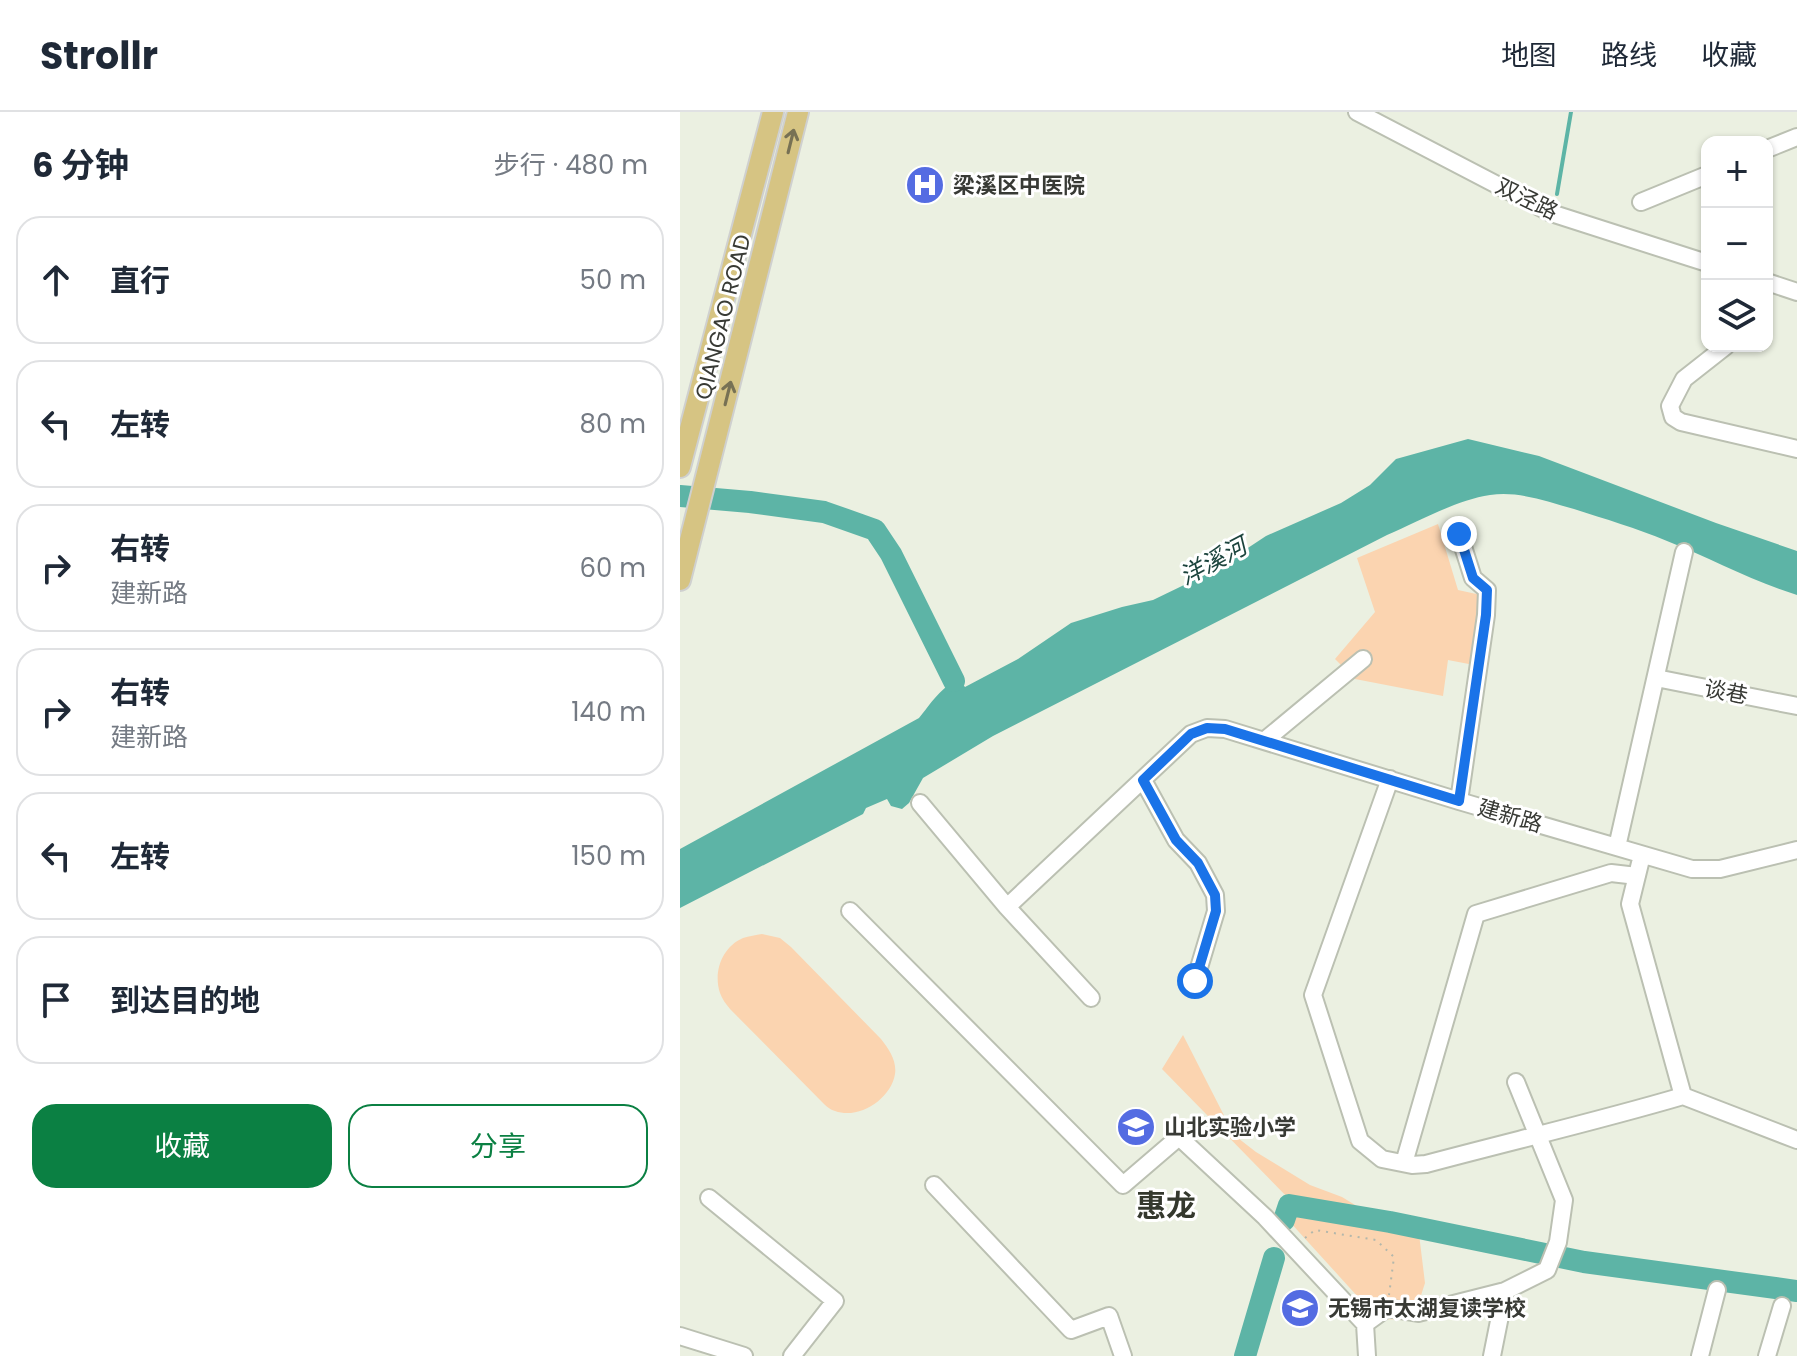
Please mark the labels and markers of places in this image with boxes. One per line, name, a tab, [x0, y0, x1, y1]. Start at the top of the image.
hospital icon: 梁溪区中医院	[904, 164, 946, 206]
place label: 梁溪区中医院	[953, 170, 1085, 201]
school or university icon: 山北实验小学	[1115, 1106, 1157, 1148]
place label: 山北实验小学	[1164, 1112, 1296, 1143]
school or university icon: 无锡市太湖复读学校	[1279, 1287, 1321, 1329]
place label: 无锡市太湖复读学校	[1328, 1293, 1526, 1324]

